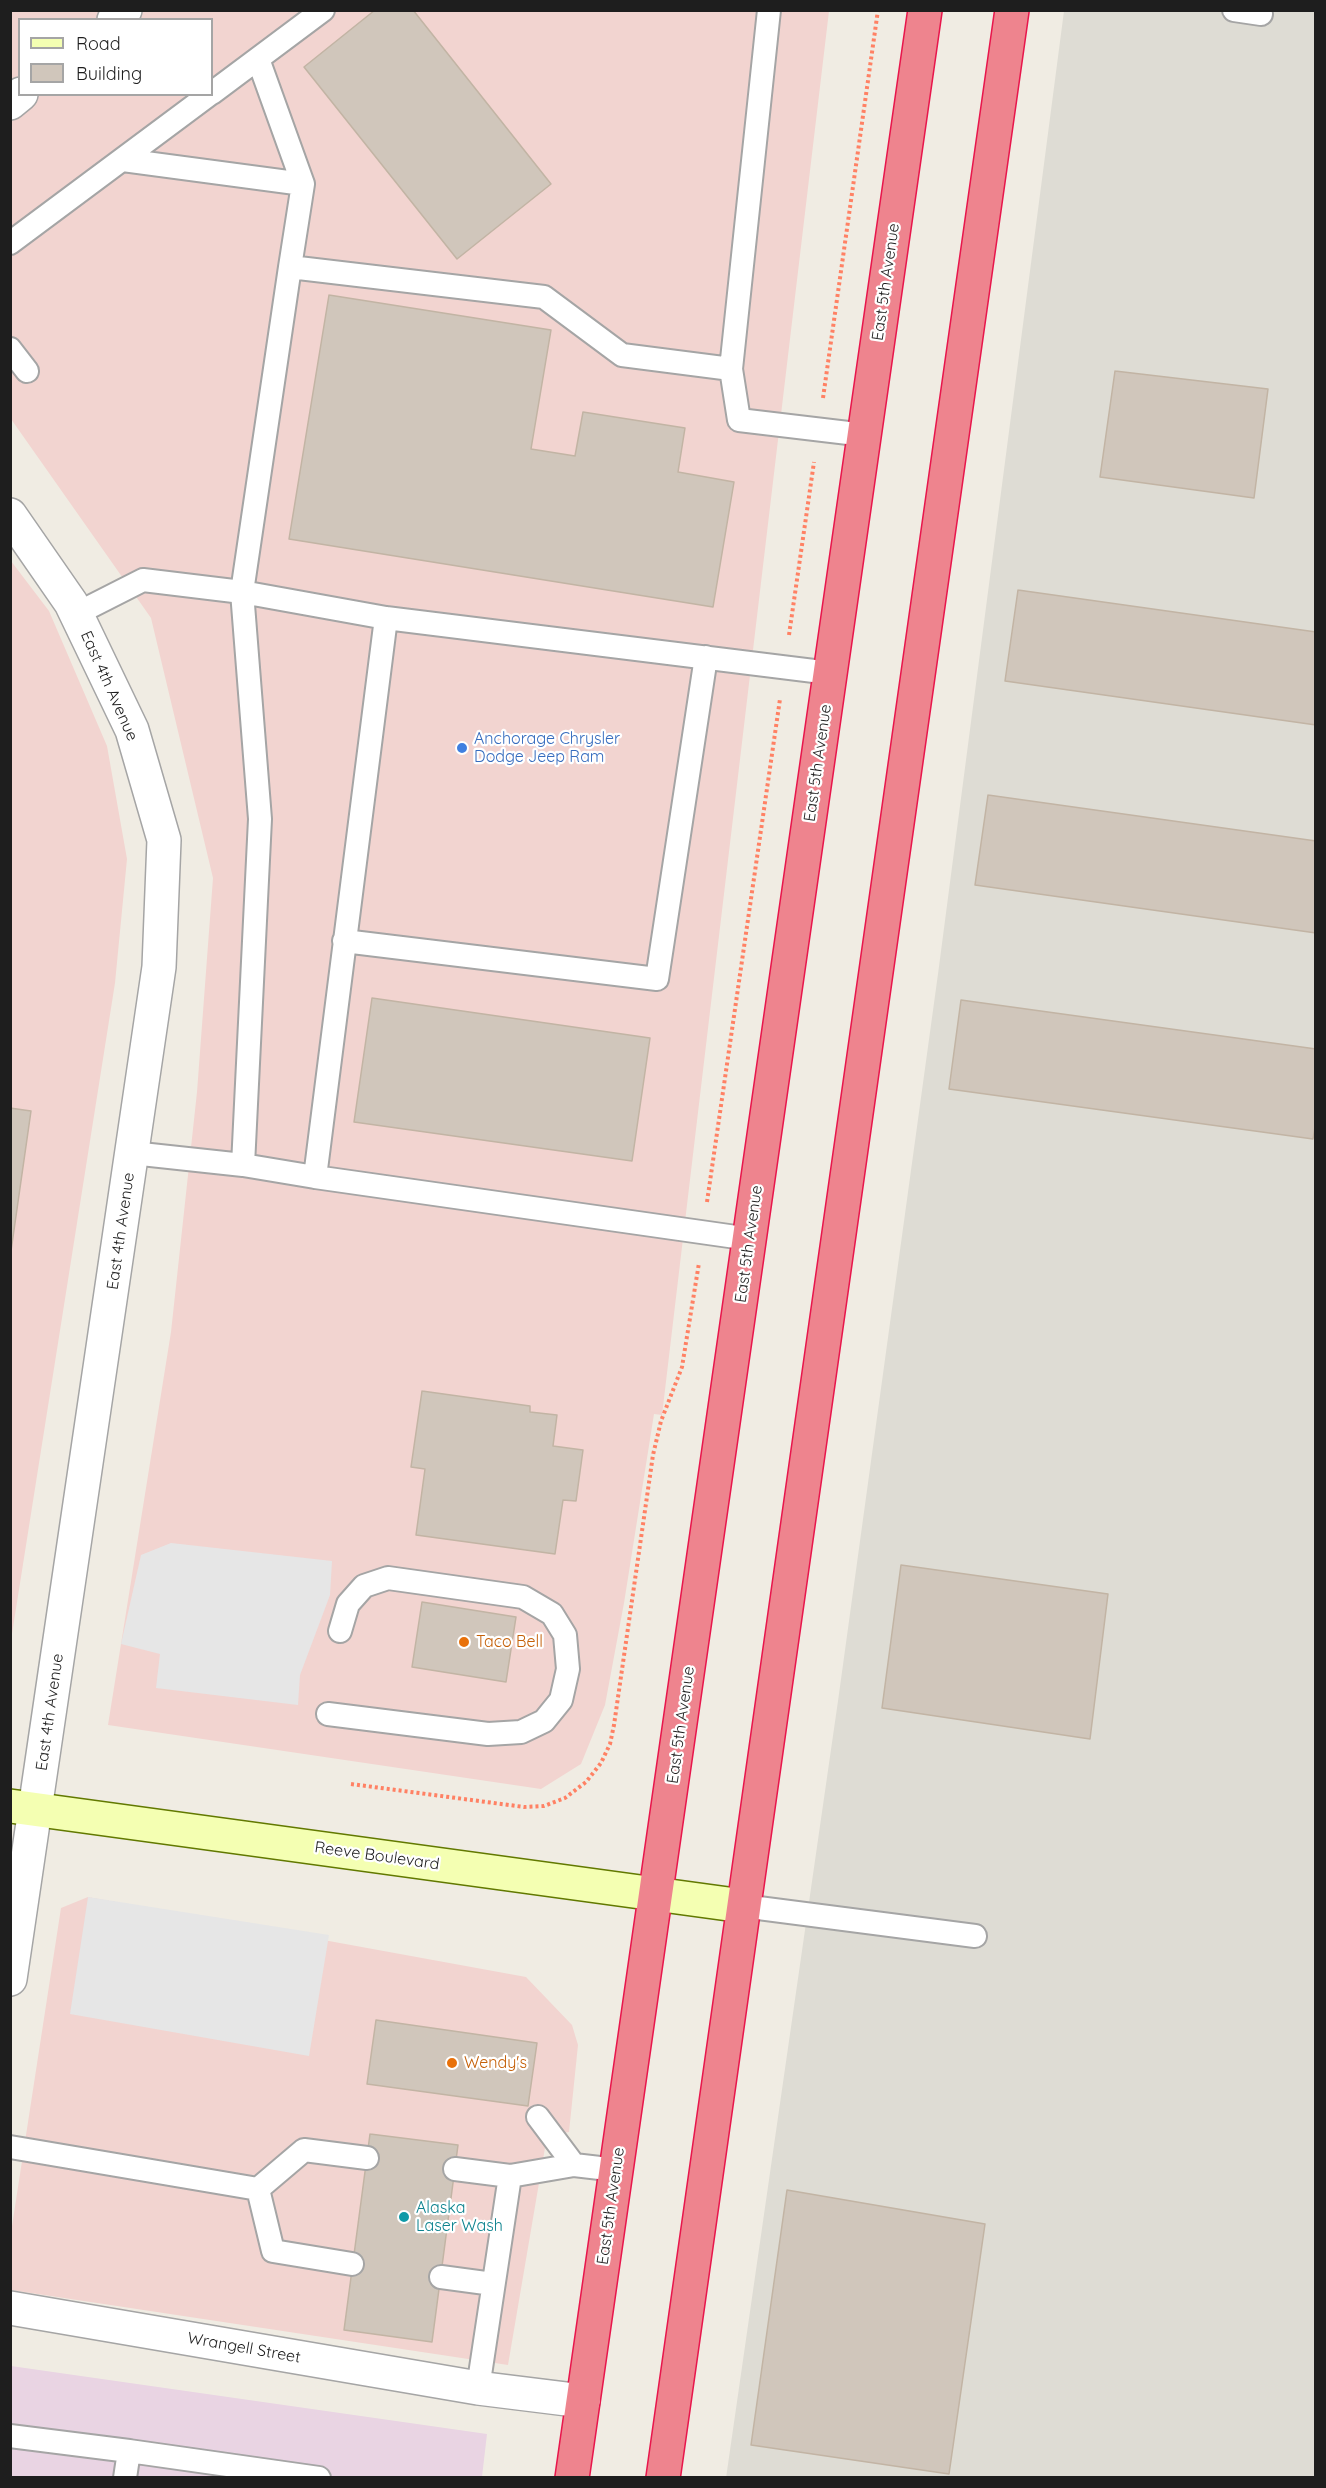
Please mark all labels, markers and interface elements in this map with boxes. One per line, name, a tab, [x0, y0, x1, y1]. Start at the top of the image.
legend	[18, 18, 213, 96]
text: Road	[76, 32, 121, 55]
text: Building	[76, 62, 142, 85]
street label: East 5th Avenue	[868, 222, 904, 342]
street label: East 4th Avenue	[76, 628, 142, 744]
street label: East 5th Avenue	[800, 703, 836, 823]
place label: Anchorage Chrysler Dodge Jeep Ram	[474, 729, 620, 767]
marker: Anchorage Chrysler Dodge Jeep Ram	[455, 741, 469, 755]
street label: East 4th Avenue	[103, 1171, 139, 1291]
street label: East 5th Avenue	[731, 1184, 767, 1304]
place label: Taco Bell	[476, 1632, 543, 1652]
marker: Taco Bell	[457, 1635, 471, 1649]
street label: East 4th Avenue	[32, 1652, 68, 1772]
street label: East 5th Avenue	[663, 1665, 699, 1785]
street label: Reeve Boulevard	[313, 1838, 441, 1874]
place label: Wendy's	[464, 2053, 527, 2073]
marker: Wendy's	[445, 2056, 459, 2070]
street label: East 5th Avenue	[593, 2146, 629, 2266]
place label: Alaska Laser Wash	[416, 2198, 503, 2236]
marker: Alaska Laser Wash	[397, 2210, 411, 2224]
street label: Wrangell Street	[186, 2329, 302, 2367]

